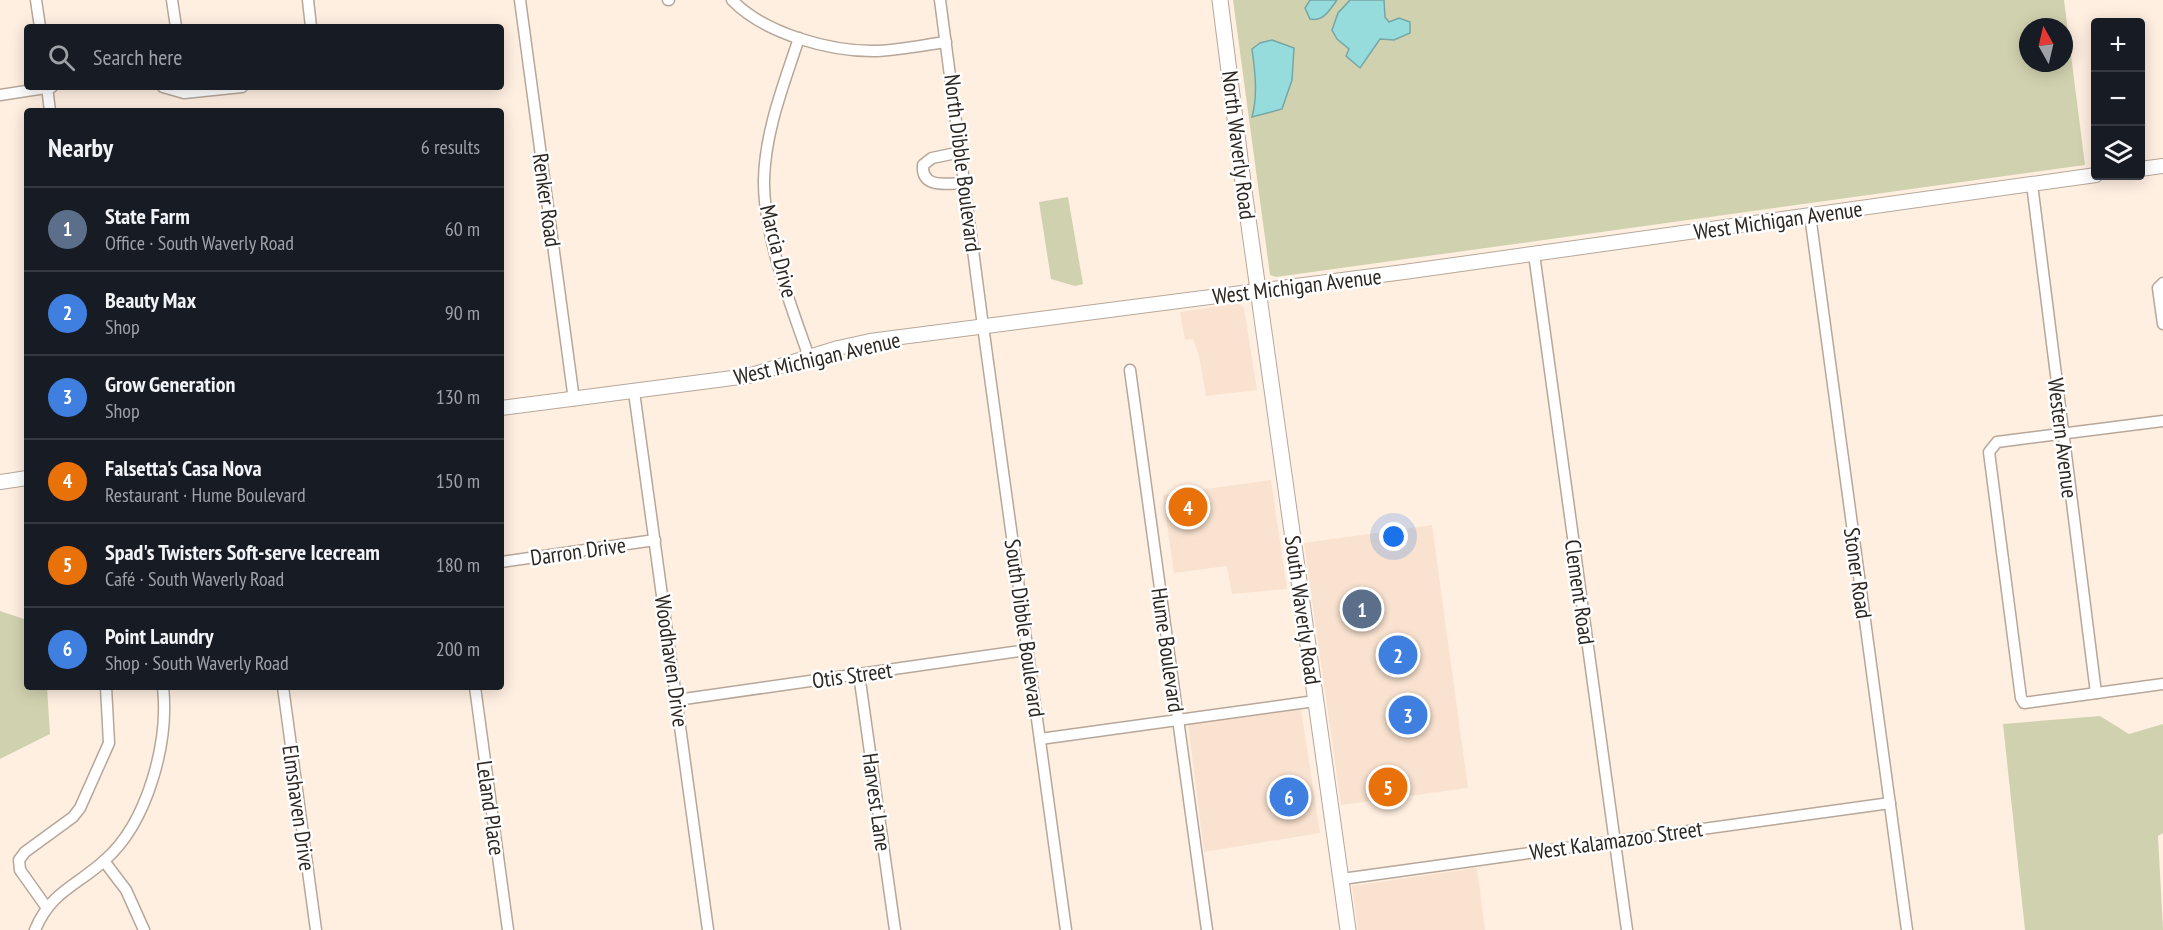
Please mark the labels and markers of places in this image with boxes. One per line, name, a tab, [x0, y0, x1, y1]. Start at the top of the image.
pin: 4	[1168, 484, 1208, 530]
pin: 1	[1342, 586, 1382, 632]
pin: 2	[1378, 632, 1418, 678]
pin: 3	[1388, 692, 1428, 738]
pin: 5	[1368, 764, 1408, 810]
pin: 6	[1270, 774, 1308, 820]

